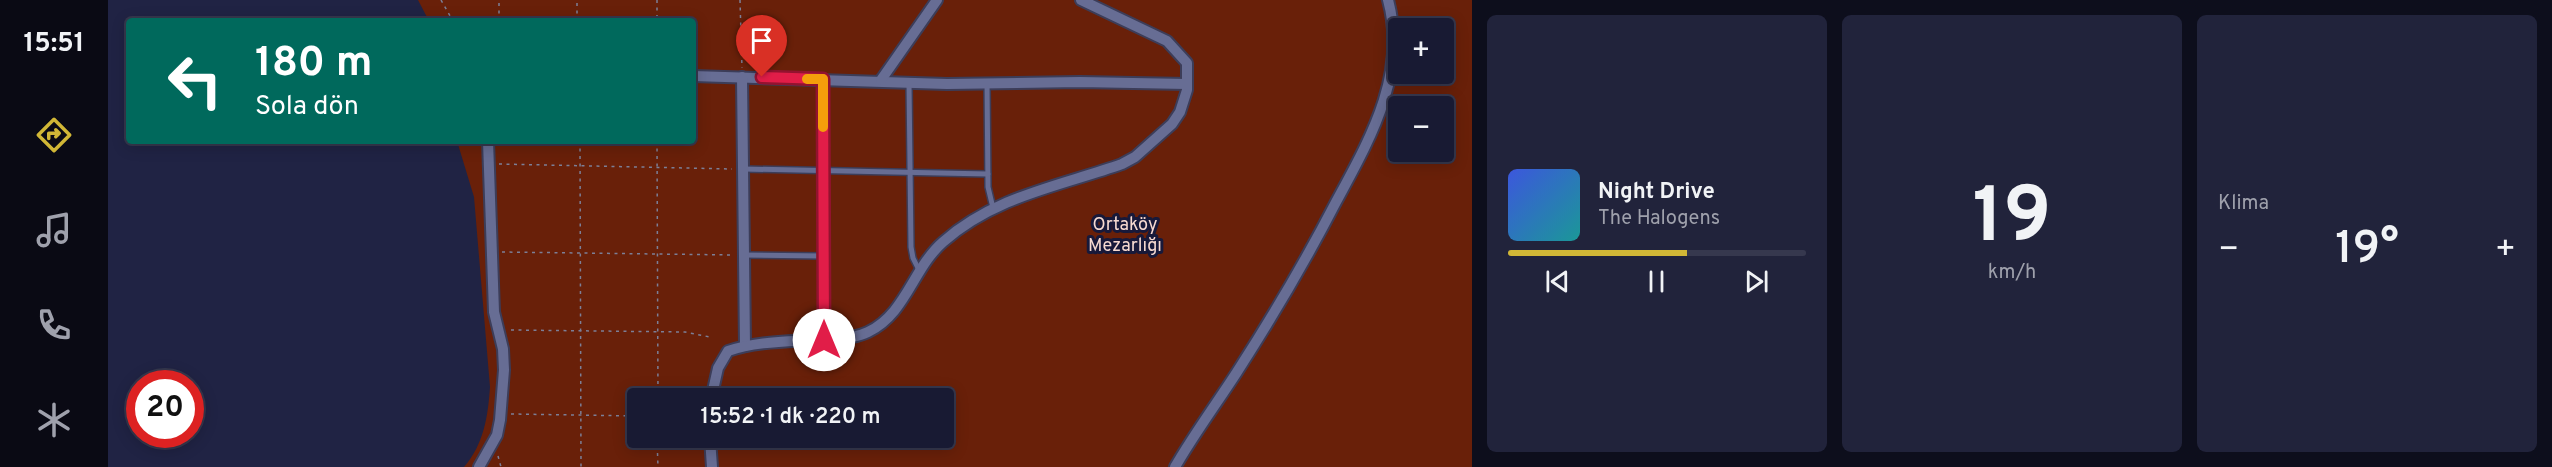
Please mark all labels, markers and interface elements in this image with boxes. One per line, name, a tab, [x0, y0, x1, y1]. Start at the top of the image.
pin	[736, 15, 787, 77]
map controls	[1388, 18, 1454, 162]
button: +	[1388, 18, 1454, 84]
icon: arrive	[745, 24, 778, 57]
text: 15:51	[23, 27, 85, 61]
text: 180 m	[255, 38, 372, 91]
icon: left	[156, 42, 234, 120]
text: Sola dön	[255, 90, 359, 124]
button: −	[1388, 96, 1454, 162]
icon: directions	[33, 114, 75, 156]
text: 19	[1972, 171, 2052, 270]
text: Night Drive	[1598, 179, 1715, 206]
text: Klima	[2218, 191, 2269, 217]
text: The Halogens	[1598, 206, 1720, 232]
icon: music	[33, 209, 75, 251]
park label: Ortaköy Mezarlığı	[1088, 214, 1162, 258]
text: 19°	[2335, 222, 2399, 279]
text: −	[2218, 230, 2239, 272]
text: +	[2495, 230, 2516, 272]
text: km/h	[1988, 260, 2036, 286]
icon: previous	[1541, 265, 1574, 298]
icon: pause	[1640, 265, 1673, 298]
icon: next	[1740, 265, 1773, 298]
icon: phone	[33, 304, 75, 346]
position arrow	[792, 308, 856, 372]
speed limit sign: 20	[126, 370, 204, 448]
icon: climate	[33, 399, 75, 441]
text: 15:52 · 1 dk · 220 m	[700, 404, 881, 431]

